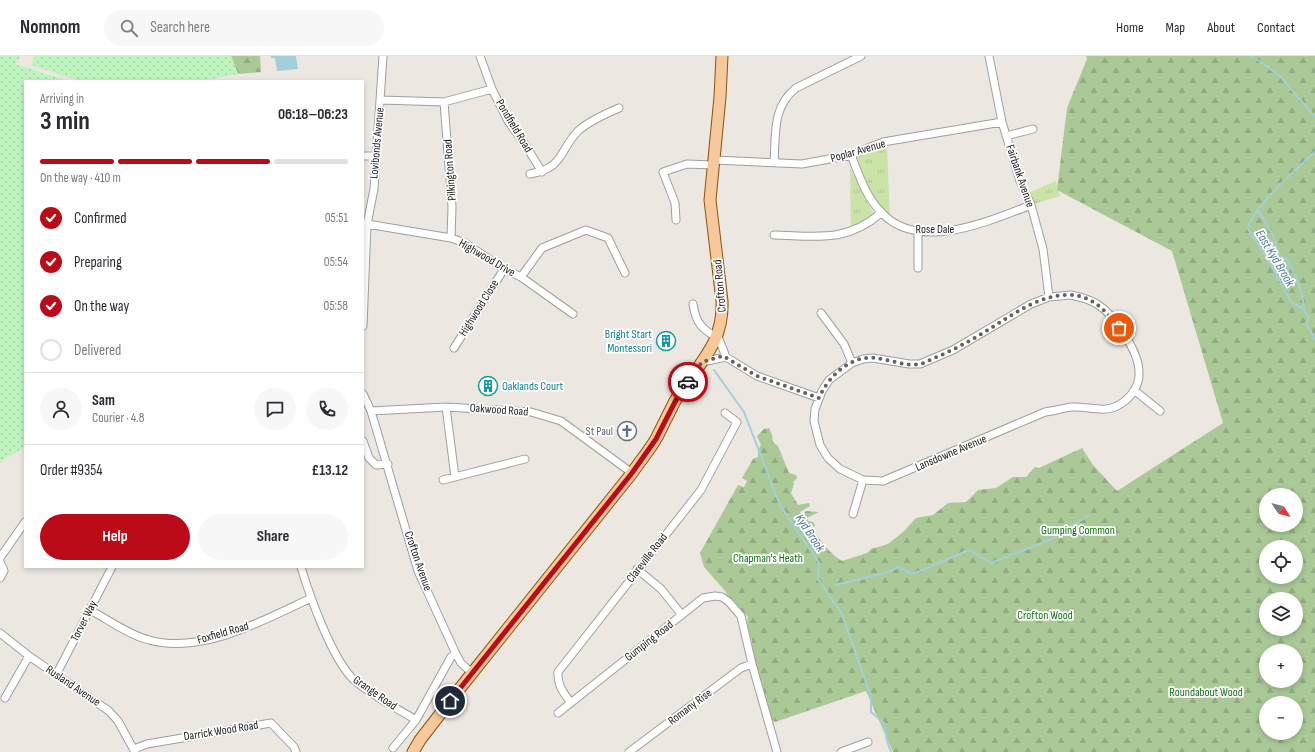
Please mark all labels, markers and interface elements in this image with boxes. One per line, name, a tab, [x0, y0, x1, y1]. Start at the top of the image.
search box	[104, 10, 384, 46]
text: Nomnom	[20, 16, 80, 39]
icon: search	[118, 17, 140, 39]
text: Search here	[150, 18, 210, 37]
text: Home	[1116, 19, 1144, 36]
text: Map	[1166, 19, 1185, 36]
text: About	[1207, 19, 1235, 36]
text: Contact	[1257, 19, 1295, 36]
text: Arriving in	[40, 91, 84, 107]
street label: Pondfield Road	[492, 97, 536, 155]
text: 06:18–06:23	[278, 105, 348, 124]
text: 3 min	[40, 106, 90, 137]
street label: Lovibonds Avenue	[366, 106, 388, 179]
street label: Poplar Avenue	[829, 136, 887, 166]
street label: Pilkington Road	[440, 139, 460, 201]
street label: Fairbank Avenue	[1002, 143, 1038, 209]
text: On the way · 410 m	[40, 170, 121, 186]
icon: check	[40, 207, 62, 229]
text: Confirmed	[74, 209, 127, 228]
text: 05:51	[325, 210, 348, 226]
street label: Rose Dale	[916, 222, 955, 237]
water label: East Kyd Brook	[1252, 227, 1299, 290]
street label: Highwood Drive	[456, 236, 518, 280]
icon: check	[40, 251, 62, 273]
text: Preparing	[74, 253, 122, 272]
text: 05:54	[324, 254, 348, 270]
street label: Crofton Road	[710, 259, 730, 313]
street label: Highwood Close	[456, 277, 502, 339]
icon: check	[40, 295, 62, 317]
text: On the way	[74, 297, 129, 316]
text: 05:58	[324, 298, 348, 314]
pin	[1102, 311, 1136, 345]
icon: bag	[1108, 317, 1130, 339]
place label: Bright Start Montessori	[605, 327, 652, 356]
building icon: Bright Start Montessori	[655, 330, 677, 352]
text: Delivered	[74, 341, 121, 360]
courier	[668, 362, 708, 402]
icon: car	[677, 371, 699, 393]
building icon: Oaklands Court	[477, 375, 499, 397]
place label: Oaklands Court	[502, 379, 564, 394]
button: person	[40, 388, 82, 430]
button: chat	[254, 388, 296, 430]
button: phone	[306, 388, 348, 430]
text: Sam	[92, 391, 115, 410]
street label: Oakwood Road	[469, 400, 529, 420]
text: Courier · 4.8	[92, 410, 144, 426]
church icon: St Paul	[616, 420, 638, 442]
place label: St Paul	[586, 424, 613, 439]
street label: Lansdowne Avenue	[913, 431, 989, 475]
text: Order #9354	[40, 461, 103, 480]
text: £13.12	[312, 461, 348, 480]
north arrow	[1259, 488, 1303, 532]
map controls	[1259, 488, 1303, 740]
water label: Kyd Brook	[792, 511, 829, 556]
button: Help	[40, 514, 190, 560]
button: Share	[198, 514, 348, 560]
park label: Gumping Common	[1041, 523, 1115, 538]
street label: Crofton Avenue	[401, 529, 435, 593]
street label: Clareville Road	[623, 530, 671, 586]
button: locate	[1259, 540, 1303, 584]
park label: Chapman's Heath	[733, 551, 803, 566]
button: layers	[1259, 592, 1303, 636]
street label: Torver Way	[67, 598, 101, 644]
park label: Crofton Wood	[1017, 608, 1073, 623]
street label: Gumping Road	[622, 617, 676, 665]
street label: Foxfield Road	[195, 618, 251, 648]
button: +	[1259, 644, 1303, 688]
street label: Rusland Avenue	[43, 662, 103, 710]
street label: Grange Road	[350, 672, 400, 714]
pin	[433, 684, 467, 718]
street label: Romany Rise	[665, 685, 715, 728]
park label: Roundabout Wood	[1169, 685, 1243, 700]
icon: home	[439, 690, 461, 712]
button: −	[1259, 696, 1303, 740]
street label: Darrick Wood Road	[183, 718, 259, 744]

